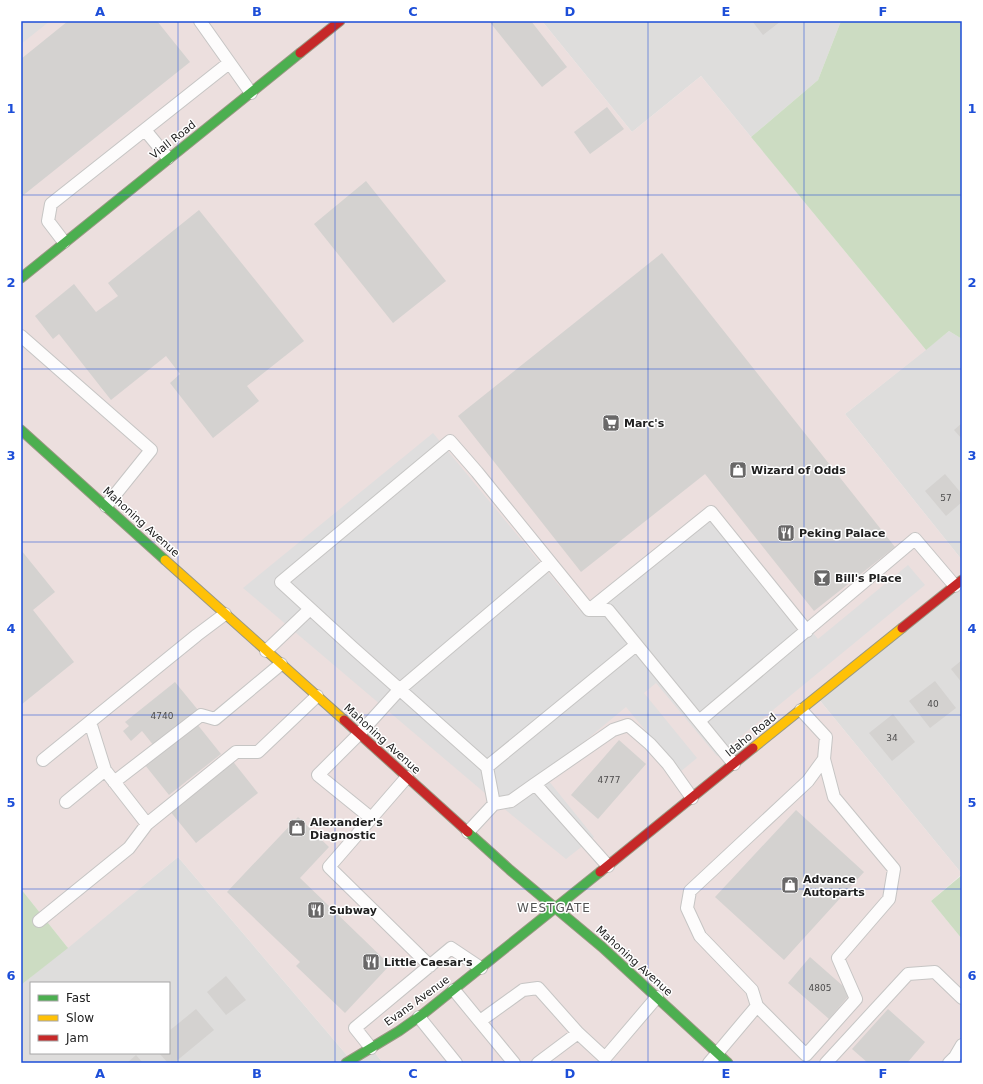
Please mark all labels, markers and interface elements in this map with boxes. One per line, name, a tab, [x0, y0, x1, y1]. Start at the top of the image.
text: A	[95, 4, 105, 19]
text: B	[252, 4, 262, 19]
text: C	[408, 4, 418, 19]
text: D	[565, 4, 576, 19]
text: E	[722, 4, 730, 19]
text: F	[879, 4, 887, 19]
text: 1	[6, 101, 16, 116]
text: 1	[967, 101, 977, 116]
street label: Viall Road	[148, 118, 198, 162]
text: 2	[6, 275, 16, 290]
text: 2	[967, 275, 977, 290]
supermarket icon: Marc's	[601, 413, 621, 433]
place label: Marc's	[624, 417, 665, 430]
text: 3	[6, 448, 16, 463]
text: 3	[967, 448, 977, 463]
shop icon: Wizard of Odds	[728, 460, 748, 480]
place label: Wizard of Odds	[751, 464, 846, 477]
street label: Mahoning Avenue	[100, 484, 182, 560]
house number: 57	[940, 493, 952, 503]
restaurant icon: Peking Palace	[776, 523, 796, 543]
place label: Peking Palace	[799, 527, 886, 540]
bar icon: Bill's Place	[812, 568, 832, 588]
place label: Bill's Place	[835, 572, 902, 585]
text: 4	[6, 621, 16, 636]
text: 4	[967, 621, 977, 636]
house number: 40	[927, 699, 939, 709]
street label: Mahoning Avenue	[341, 701, 423, 777]
house number: 4740	[151, 711, 174, 721]
street label: Idaho Road	[723, 711, 779, 759]
house number: 34	[886, 733, 898, 743]
house number: 4777	[598, 775, 620, 785]
text: 5	[6, 795, 16, 810]
text: 5	[967, 795, 977, 810]
place label: Alexander's Diagnostic	[310, 816, 383, 842]
shop icon: Alexander's Diagnostic	[287, 818, 307, 838]
place label: Advance Autoparts	[803, 873, 865, 899]
shop icon: Advance Autoparts	[780, 875, 800, 895]
restaurant icon: Subway	[306, 900, 326, 920]
district label: WESTGATE	[517, 901, 591, 915]
place label: Subway	[329, 904, 377, 917]
street label: Mahoning Avenue	[593, 923, 675, 999]
restaurant icon: Little Caesar's	[361, 952, 381, 972]
place label: Little Caesar's	[384, 956, 473, 969]
text: 6	[6, 968, 16, 983]
text: 6	[967, 968, 977, 983]
street label: Evans Avenue	[382, 973, 452, 1029]
legend	[30, 982, 170, 1054]
house number: 4805	[809, 983, 831, 993]
text: Fast	[66, 991, 90, 1005]
text: Slow	[66, 1011, 94, 1025]
text: Jam	[65, 1031, 89, 1045]
text: A	[95, 1066, 105, 1081]
text: B	[252, 1066, 262, 1081]
text: C	[408, 1066, 418, 1081]
text: D	[565, 1066, 576, 1081]
text: E	[722, 1066, 730, 1081]
text: F	[879, 1066, 887, 1081]

